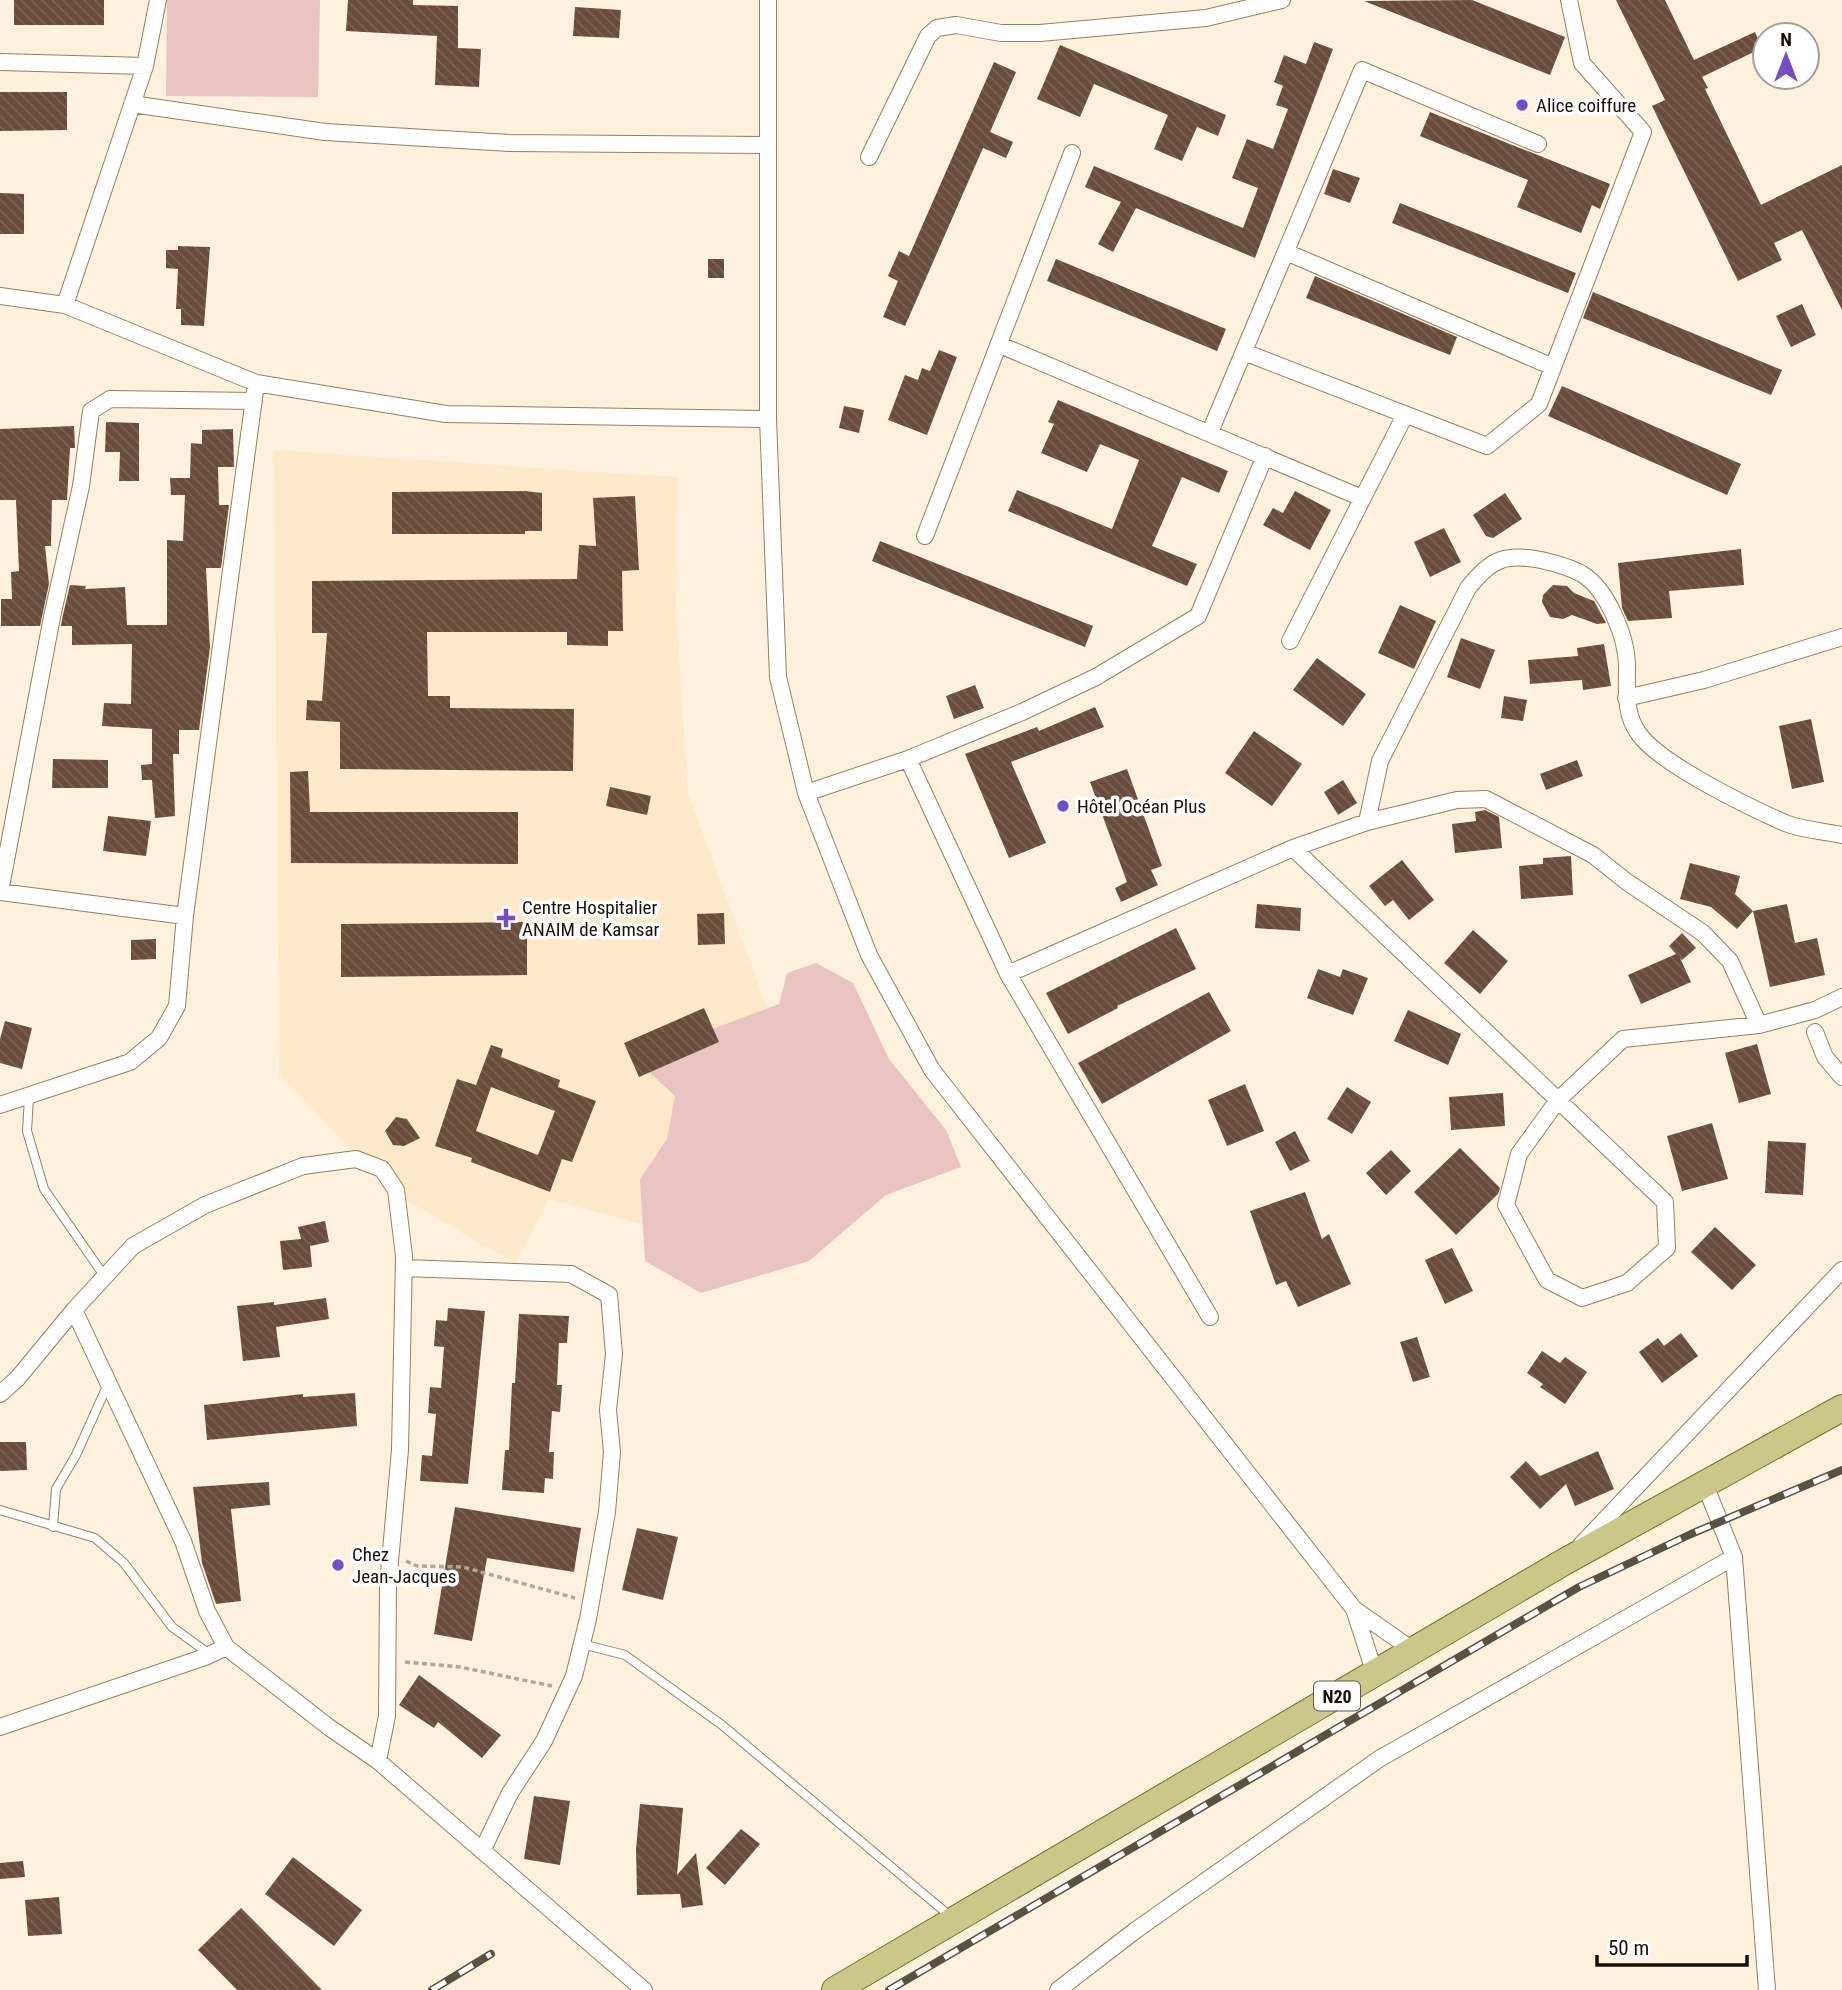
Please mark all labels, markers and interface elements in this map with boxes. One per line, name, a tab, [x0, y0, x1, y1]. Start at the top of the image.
north arrow	[1751, 21, 1821, 91]
text: N	[1780, 28, 1792, 51]
place label: Alice coiffure	[1536, 94, 1636, 117]
marker: Alice coiffure	[1514, 97, 1530, 113]
place label: Hôtel Océan Plus	[1077, 795, 1206, 818]
marker: Hôtel Océan Plus	[1055, 798, 1071, 814]
place label: Centre Hospitalier ANAIM de Kamsar	[522, 896, 660, 941]
marker: Centre Hospitalier ANAIM de Kamsar	[496, 908, 516, 928]
place label: Chez Jean-Jacques	[352, 1543, 456, 1588]
marker: Chez Jean-Jacques	[330, 1557, 346, 1573]
road number: N20	[1314, 1681, 1360, 1710]
scale bar	[1597, 1924, 1748, 1968]
text: 50 m	[1608, 1936, 1649, 1960]

